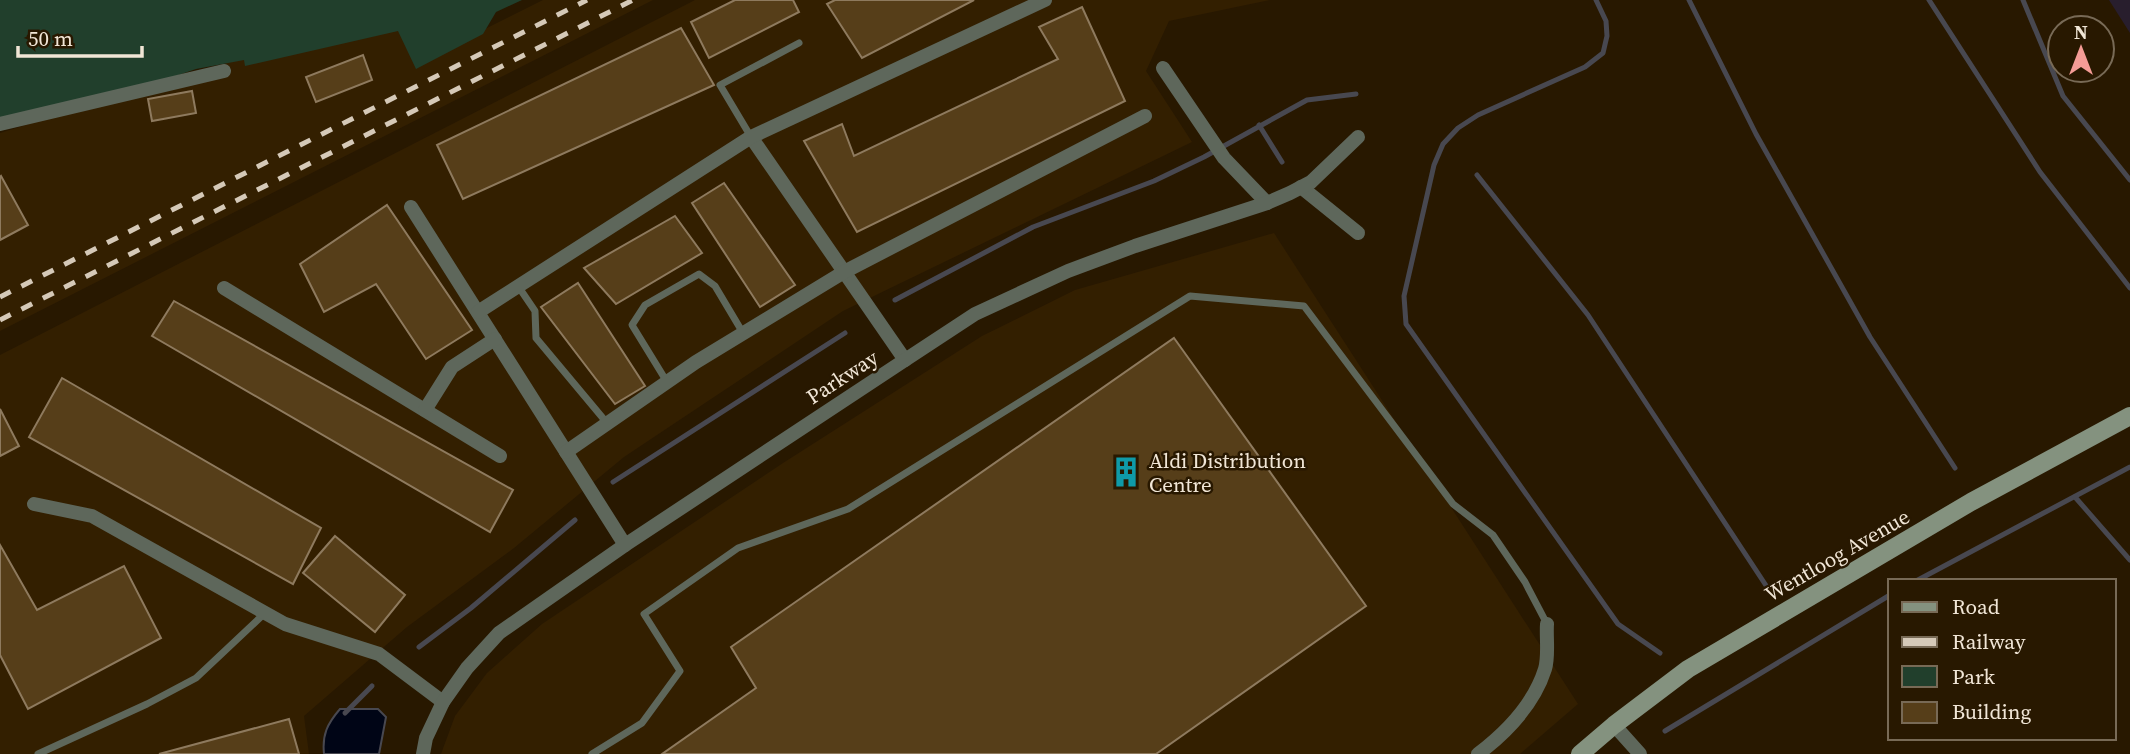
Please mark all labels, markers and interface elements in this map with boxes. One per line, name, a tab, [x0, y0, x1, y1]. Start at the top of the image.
scale bar	[18, 14, 142, 58]
north arrow	[2046, 14, 2116, 84]
text: N	[2074, 19, 2088, 45]
text: 50 m	[28, 24, 73, 53]
street label: Parkway	[801, 343, 884, 411]
place label: Aldi Distribution Centre	[1149, 446, 1306, 499]
building icon: Aldi Distribution Centre	[1109, 455, 1143, 489]
street label: Wentloog Avenue	[1759, 502, 1915, 608]
legend	[1888, 579, 2116, 740]
text: Road	[1952, 592, 2000, 621]
text: Railway	[1952, 627, 2026, 656]
text: Park	[1952, 662, 1996, 691]
text: Building	[1952, 697, 2031, 726]

